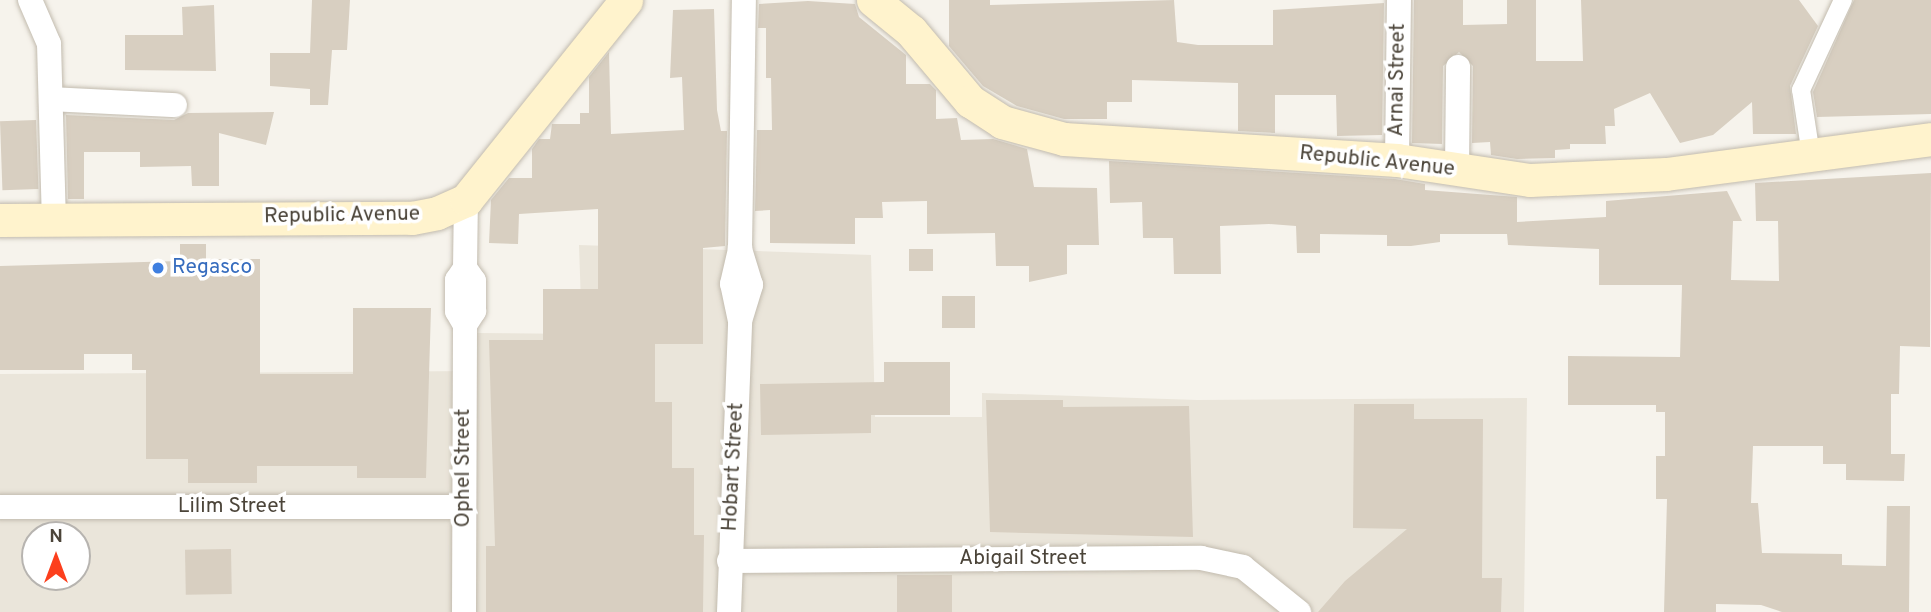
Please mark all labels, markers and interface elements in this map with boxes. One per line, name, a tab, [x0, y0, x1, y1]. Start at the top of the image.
street label: Arnai Street	[1384, 23, 1412, 137]
street label: Republic Avenue	[1298, 141, 1456, 183]
street label: Republic Avenue	[263, 202, 421, 230]
place label: Regasco	[172, 255, 252, 281]
marker: Regasco	[150, 260, 166, 276]
street label: Hobart Street	[718, 402, 750, 532]
street label: Ophel Street	[451, 409, 477, 527]
street label: Lilim Street	[178, 494, 286, 520]
north arrow	[21, 521, 91, 591]
text: N	[49, 525, 63, 549]
street label: Abigail Street	[959, 546, 1087, 572]

